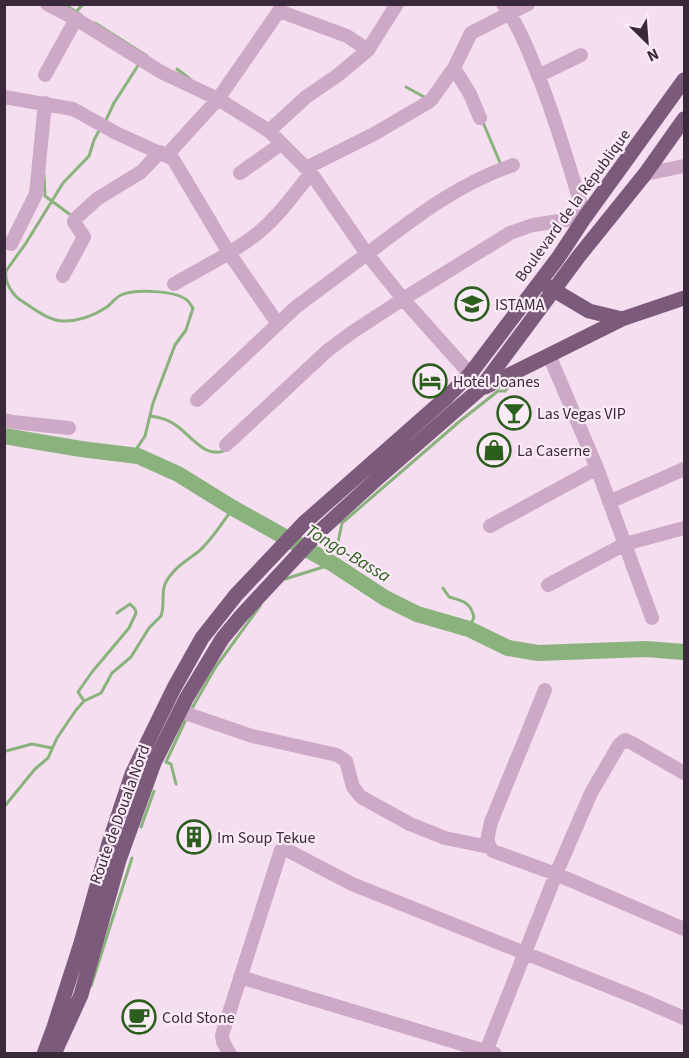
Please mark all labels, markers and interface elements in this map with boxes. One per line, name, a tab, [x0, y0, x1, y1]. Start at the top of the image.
north arrow	[617, 12, 677, 72]
text: N	[643, 42, 662, 67]
street label: Boulevard de la République	[510, 125, 636, 286]
school or university icon: ISTAMA	[454, 286, 490, 322]
place label: ISTAMA	[495, 294, 545, 316]
hotel icon: Hotel Joanes	[412, 363, 448, 399]
place label: Hotel Joanes	[453, 371, 540, 393]
bar icon: Las Vegas VIP	[496, 395, 532, 431]
place label: Las Vegas VIP	[537, 403, 626, 425]
shop icon: La Caserne	[476, 432, 512, 468]
place label: La Caserne	[517, 440, 590, 462]
water label: Tongo-Bassa	[301, 518, 395, 589]
street label: Route de Douala Nord	[85, 742, 155, 887]
building icon: Im Soup Tekue	[176, 819, 212, 855]
place label: Im Soup Tekue	[217, 827, 316, 849]
cafe icon: Cold Stone	[121, 999, 157, 1035]
place label: Cold Stone	[162, 1007, 235, 1029]

